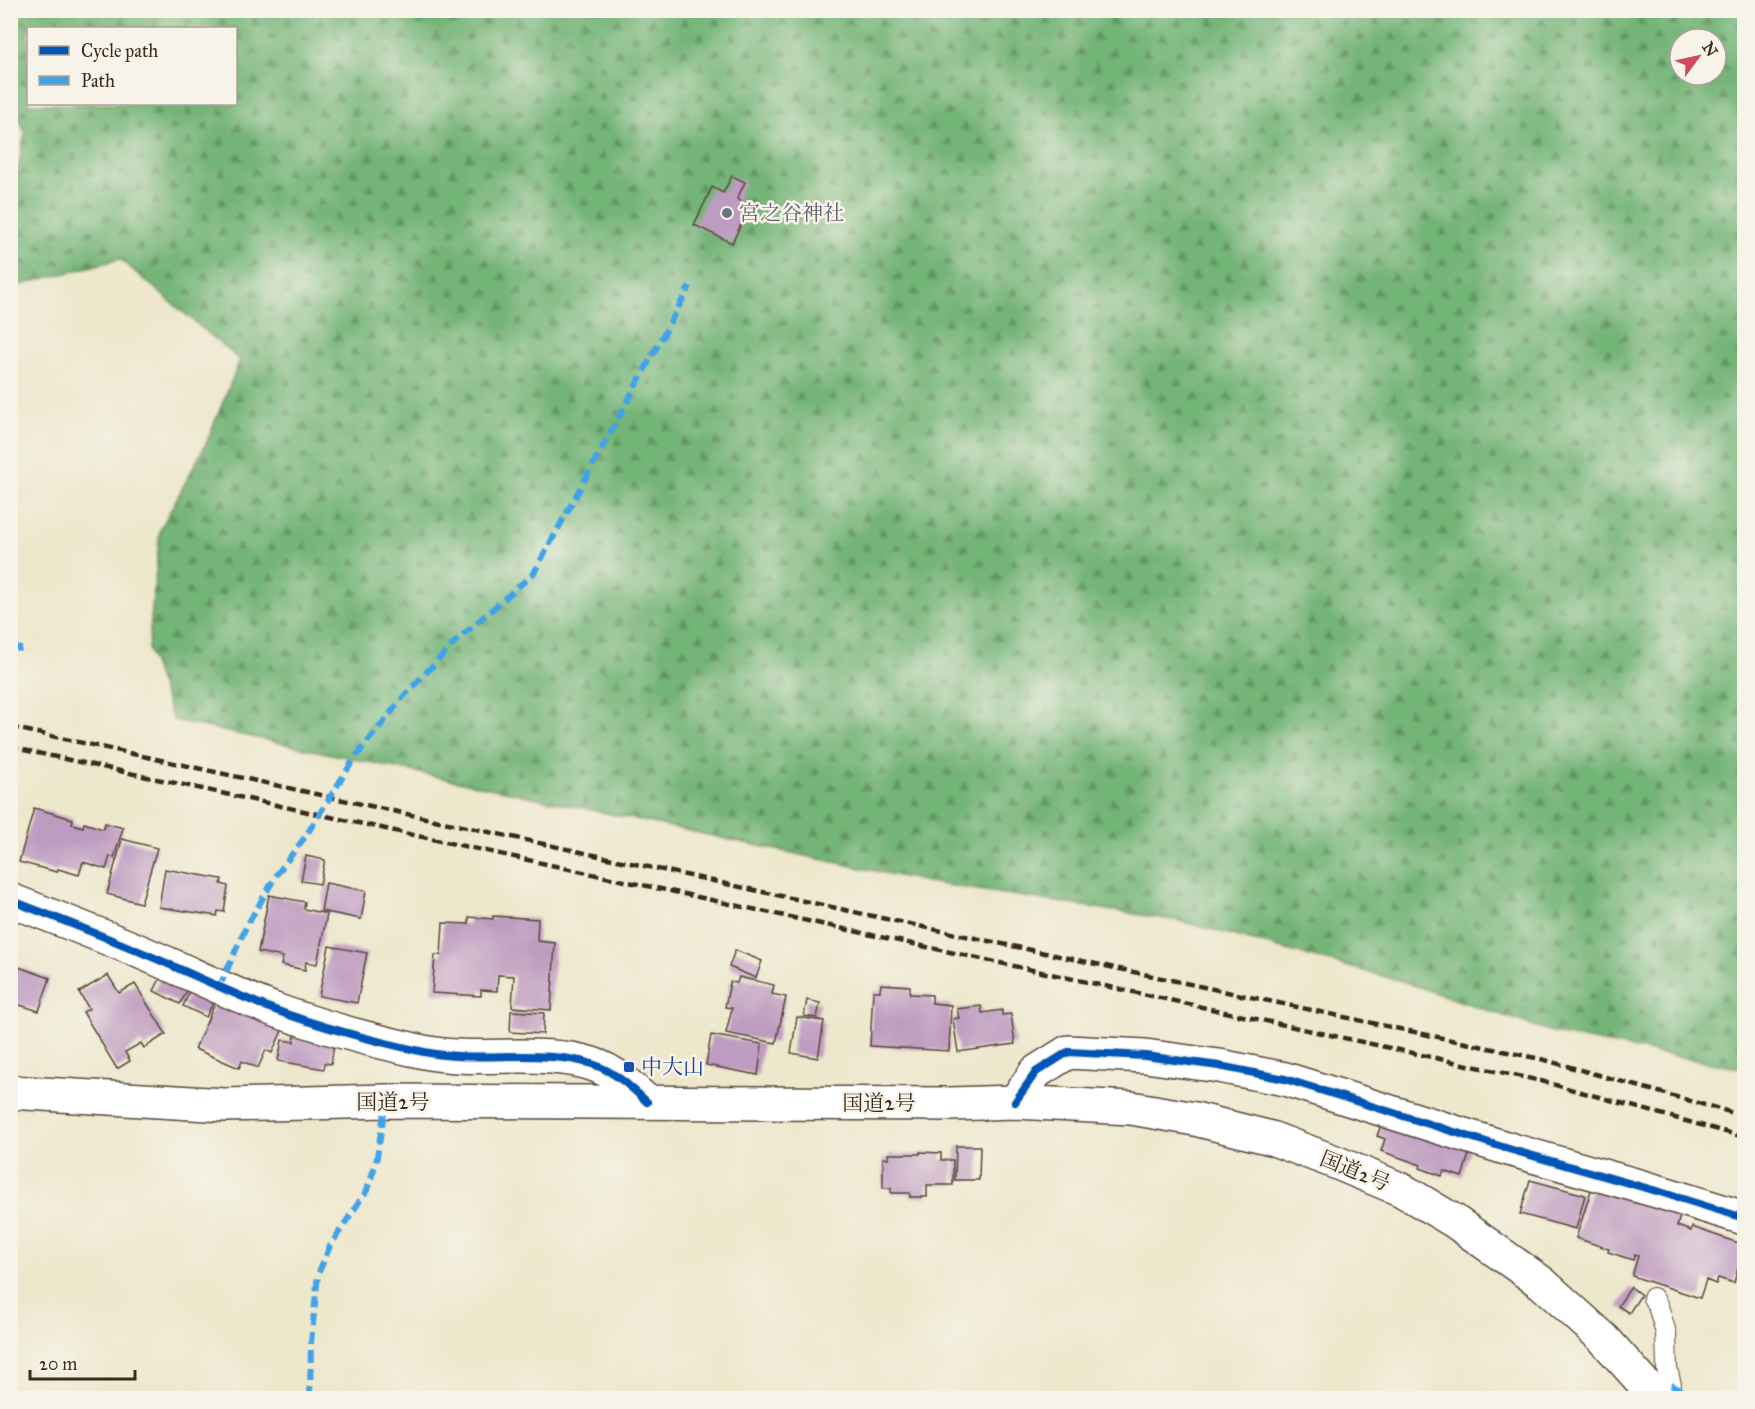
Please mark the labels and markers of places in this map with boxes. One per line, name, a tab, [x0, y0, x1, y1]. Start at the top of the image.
place label: 宮之谷神社	[739, 200, 844, 226]
marker: 宮之谷神社	[720, 206, 734, 220]
place label: 中大山	[641, 1054, 704, 1080]
marker: 中大山	[622, 1060, 636, 1074]

